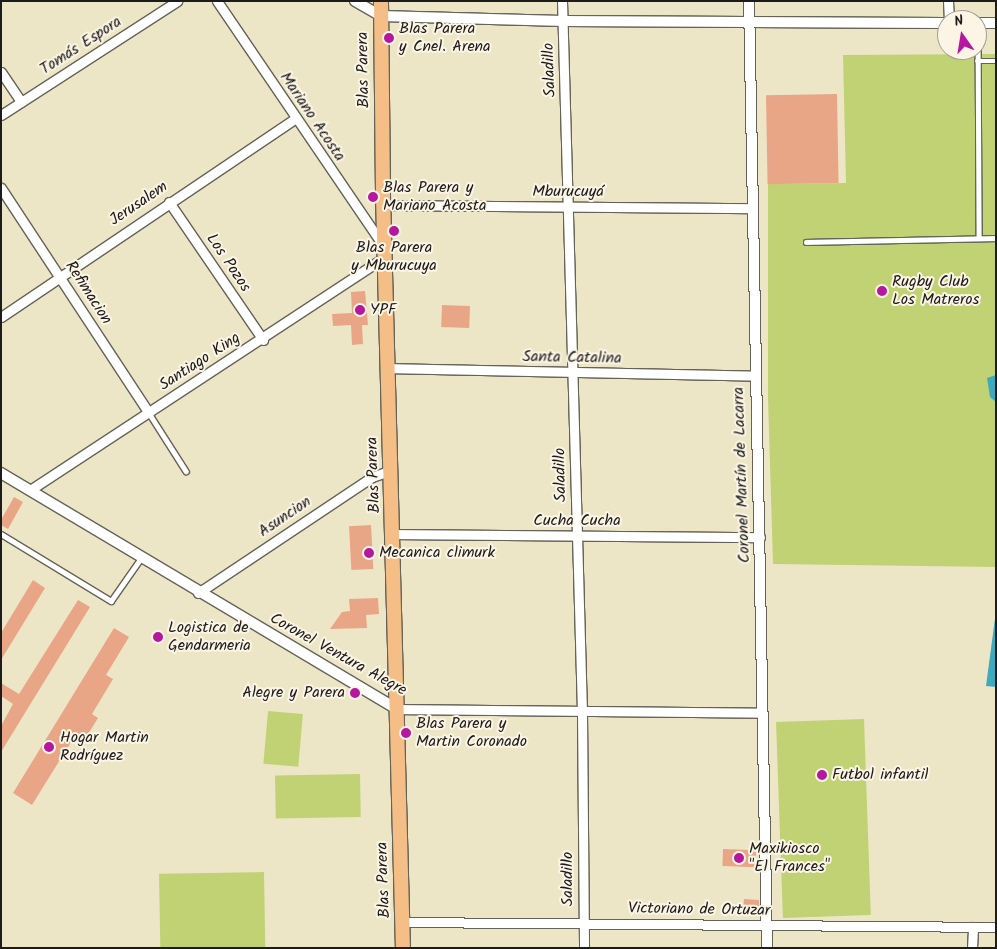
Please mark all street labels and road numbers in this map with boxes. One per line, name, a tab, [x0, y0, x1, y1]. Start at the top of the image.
street label: Tomás Espora	[37, 13, 125, 79]
street label: Blas Parera	[354, 32, 374, 108]
street label: Saladillo	[539, 43, 561, 97]
street label: Mariano Acosta	[275, 69, 349, 165]
street label: Jerusalem	[106, 178, 172, 230]
street label: Mburucuyá	[532, 182, 604, 202]
street label: Los Pozos	[202, 230, 254, 296]
street label: Refimacion	[60, 258, 116, 328]
street label: Santiago King	[156, 329, 244, 395]
street label: Santa Catalina	[522, 348, 622, 368]
street label: Coronel Martín de Lacarra	[729, 387, 755, 563]
street label: Blas Parera	[363, 437, 385, 513]
street label: Saladillo	[551, 448, 571, 502]
street label: Asuncion	[255, 492, 315, 542]
street label: Cucha Cucha	[533, 511, 621, 531]
street label: Coronel Ventura Alegre	[266, 609, 410, 701]
street label: Blas Parera	[373, 842, 395, 918]
street label: Saladillo	[558, 852, 578, 906]
street label: Victoriano de Ortuzar	[628, 899, 770, 921]

